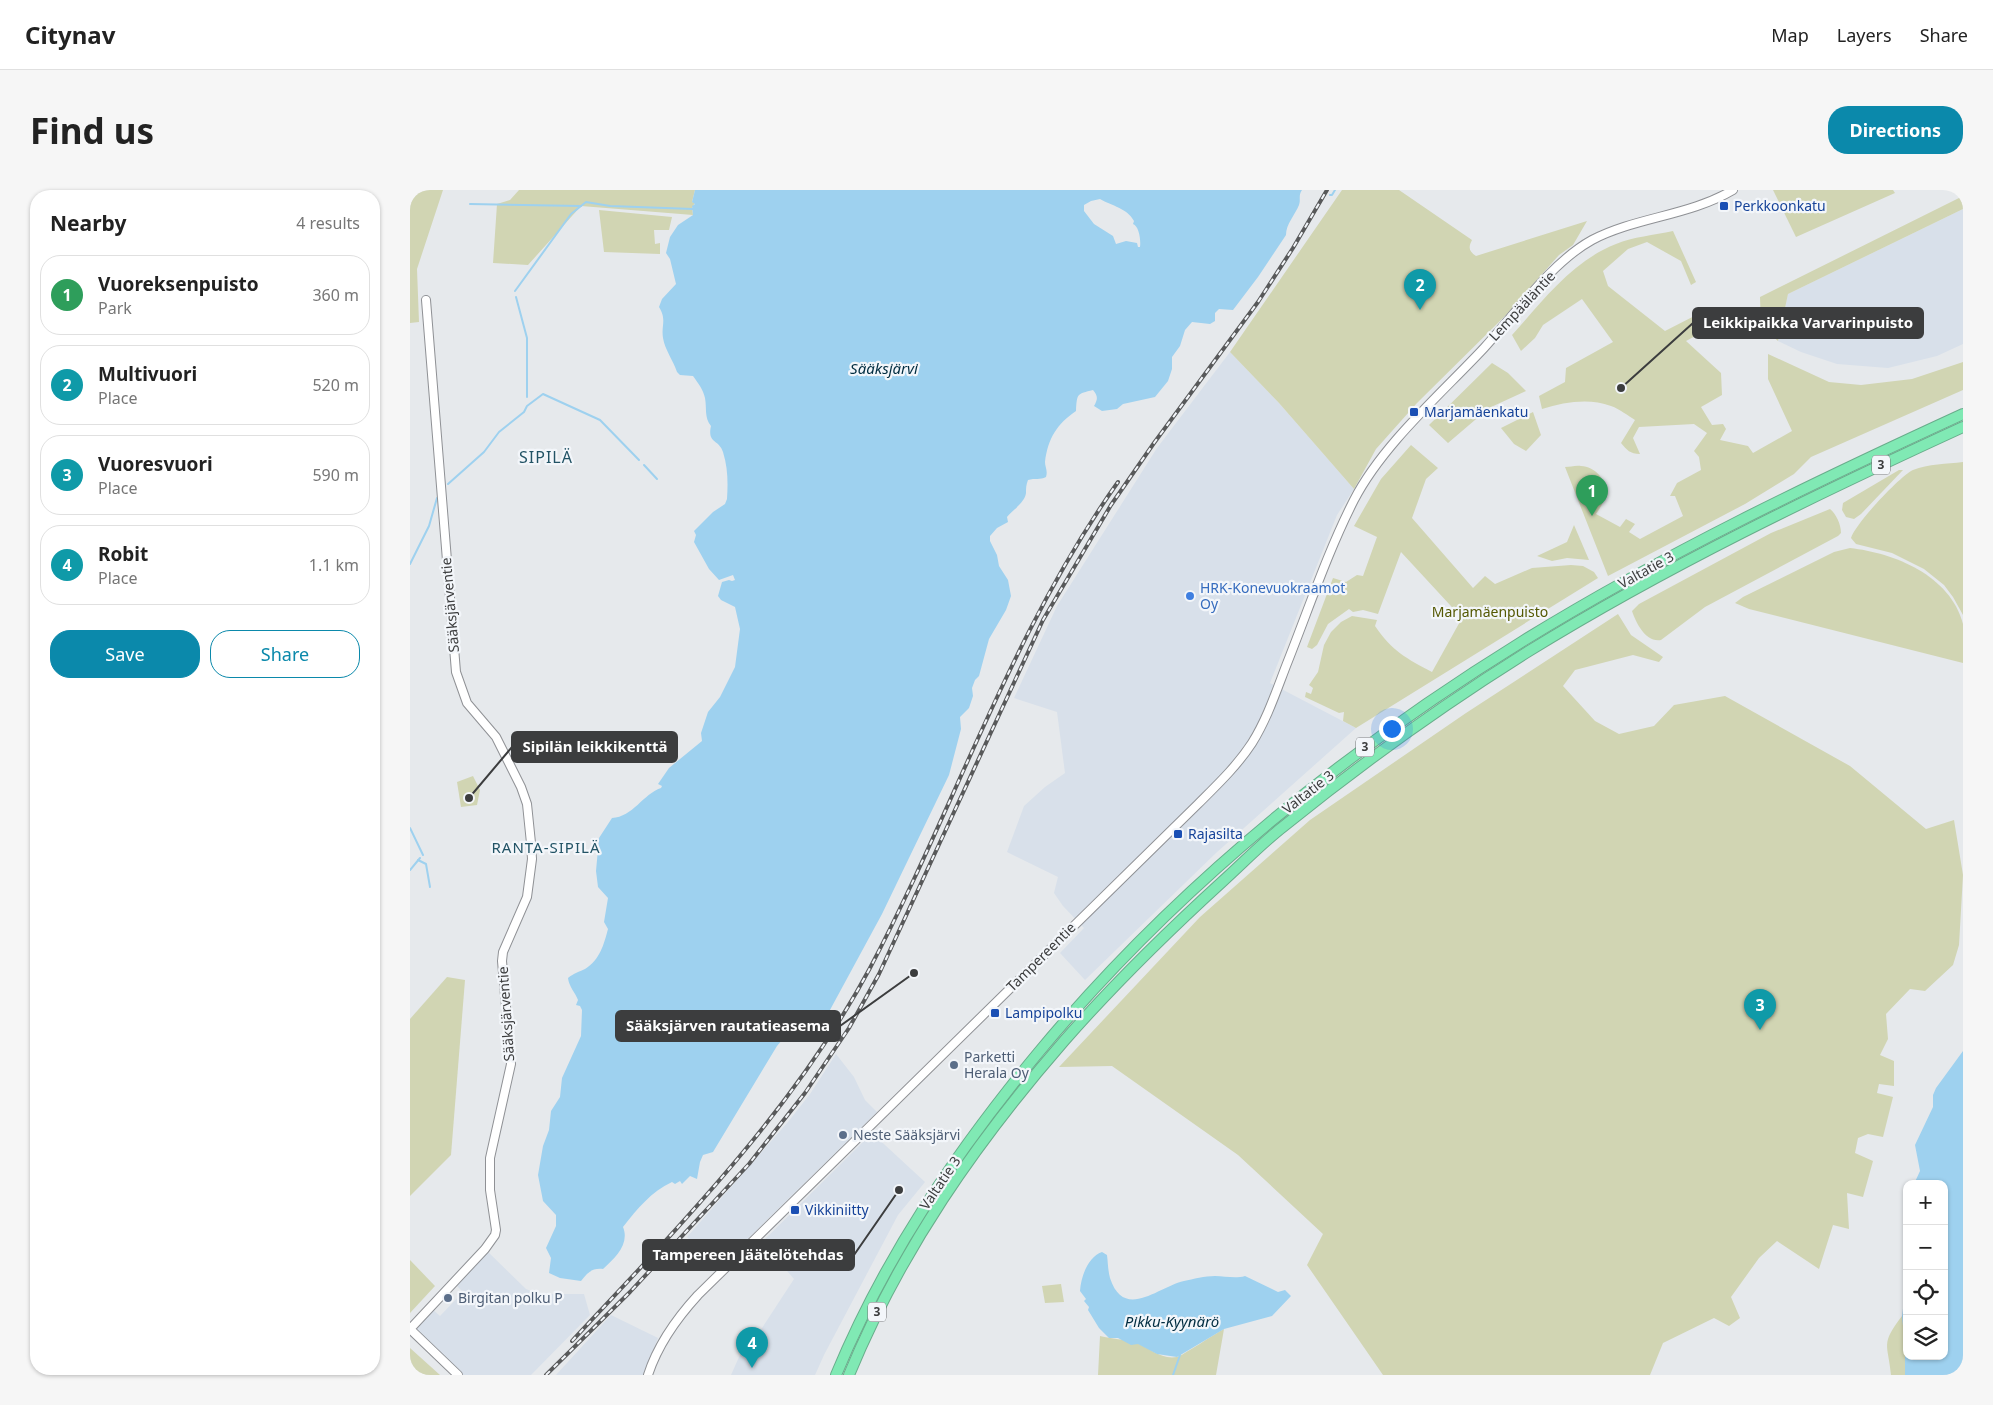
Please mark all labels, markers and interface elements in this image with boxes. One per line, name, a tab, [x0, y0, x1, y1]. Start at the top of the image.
text: Citynav	[25, 18, 115, 51]
text: Map	[1771, 23, 1809, 47]
text: Layers	[1837, 23, 1892, 47]
text: Share	[1920, 23, 1968, 47]
button: Directions	[1828, 106, 1963, 154]
text: Find us	[30, 107, 154, 154]
place label: Perkkoonkatu	[1734, 196, 1826, 215]
marker: Perkkoonkatu	[1718, 200, 1730, 212]
text: Nearby	[50, 209, 126, 237]
text: 4 results	[296, 212, 360, 234]
street label: Lempääläntie	[1484, 266, 1559, 345]
pin: 2	[1404, 269, 1436, 310]
text: Vuoreksenpuisto	[98, 271, 259, 297]
text: 1	[62, 284, 72, 306]
text: 360 m	[312, 284, 359, 306]
text: Park	[98, 297, 132, 319]
callout: Leikkipaikka Varvarinpuisto	[1693, 308, 1923, 338]
text: Leikkipaikka Varvarinpuisto	[1703, 312, 1913, 332]
water label: Sääksjärvi	[850, 358, 919, 378]
text: Multivuori	[98, 361, 197, 387]
text: 2	[62, 374, 72, 396]
text: 520 m	[312, 374, 359, 396]
text: Place	[98, 387, 138, 409]
place label: Marjamäenkatu	[1424, 402, 1528, 421]
marker: Marjamäenkatu	[1408, 406, 1420, 418]
district label: SIPILÄ	[519, 446, 573, 468]
text: Vuoresvuori	[98, 451, 213, 477]
road number: 3	[1872, 456, 1890, 474]
text: 3	[62, 464, 72, 486]
text: 590 m	[312, 464, 359, 486]
pin: 1	[1576, 475, 1608, 516]
text: Place	[98, 477, 138, 499]
text: Robit	[98, 541, 148, 567]
street label: Valtatie 3	[1615, 547, 1677, 593]
text: 4	[62, 554, 72, 576]
text: 1.1 km	[309, 554, 359, 576]
street label: Sääksjärventie	[436, 557, 463, 653]
text: Place	[98, 567, 138, 589]
place label: HRK-Konevuokraamot Oy	[1200, 578, 1345, 613]
marker: HRK-Konevuokraamot Oy	[1184, 590, 1196, 602]
park label: Marjamäenpuisto	[1432, 602, 1548, 621]
button: Save	[50, 630, 200, 678]
button: Share	[210, 630, 360, 678]
your location	[1379, 716, 1405, 742]
callout: Sipilän leikkikenttä	[512, 732, 677, 762]
text: Sipilän leikkikenttä	[523, 736, 667, 756]
road number: 3	[1356, 738, 1374, 756]
street label: Valtatie 3	[1278, 765, 1337, 818]
place label: Rajasilta	[1188, 824, 1243, 843]
marker: Rajasilta	[1172, 828, 1184, 840]
district label: RANTA-SIPILÄ	[492, 837, 600, 857]
street label: Tampereentie	[1002, 918, 1079, 995]
street label: Sääksjärventie	[493, 966, 518, 1062]
pin: 3	[1744, 989, 1776, 1030]
place label: Lampipolku	[1005, 1003, 1082, 1022]
marker: Lampipolku	[989, 1007, 1001, 1019]
callout: Sääksjärven rautatieasema	[616, 1011, 840, 1041]
text: Sääksjärven rautatieasema	[626, 1015, 830, 1035]
place label: Parketti Herala Oy	[964, 1047, 1030, 1082]
marker: Parketti Herala Oy	[948, 1059, 960, 1071]
place label: Neste Sääksjärvi	[853, 1125, 960, 1144]
marker: Neste Sääksjärvi	[837, 1129, 849, 1141]
street label: Valtatie 3	[915, 1152, 964, 1213]
map controls	[1903, 1180, 1948, 1360]
button: +	[1903, 1180, 1948, 1225]
place label: Vikkiniitty	[805, 1200, 870, 1219]
marker: Vikkiniitty	[789, 1204, 801, 1216]
button: −	[1903, 1225, 1948, 1270]
callout: Tampereen Jäätelötehdas	[643, 1240, 854, 1270]
text: Tampereen Jäätelötehdas	[653, 1244, 843, 1264]
button: locate	[1903, 1270, 1948, 1315]
place label: Birgitan polku P	[458, 1288, 563, 1307]
marker: Birgitan polku P	[442, 1292, 454, 1304]
road number: 3	[868, 1302, 886, 1322]
water label: Pikku-Kyynärö	[1125, 1311, 1219, 1331]
button: layers	[1903, 1315, 1948, 1360]
pin: 4	[736, 1327, 768, 1368]

